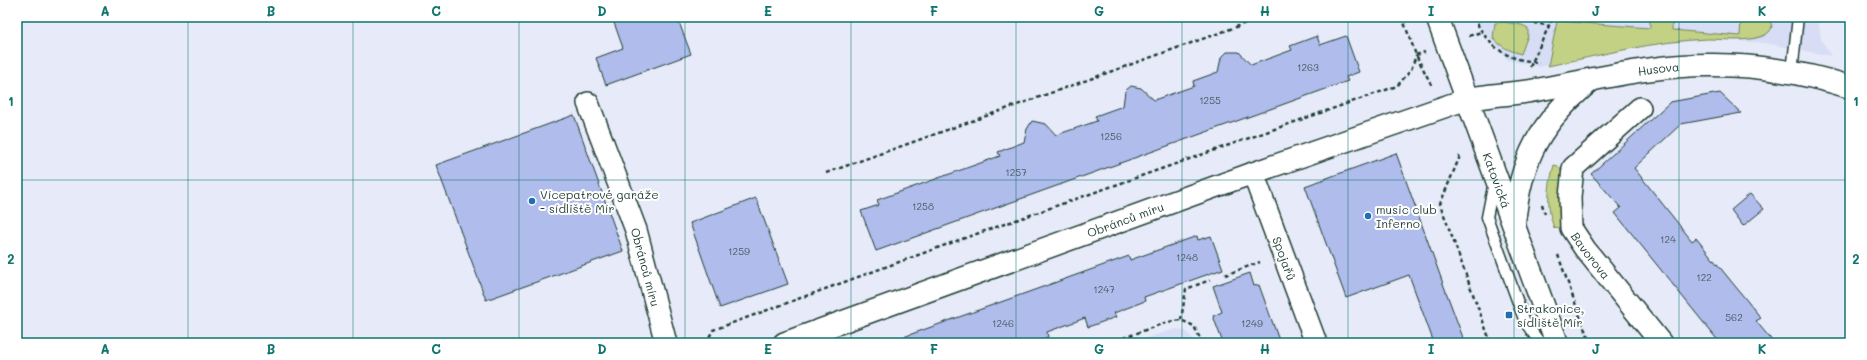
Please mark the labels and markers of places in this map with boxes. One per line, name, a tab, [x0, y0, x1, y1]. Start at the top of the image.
place label: Vícepatrové garáže - sídliště Mír	[540, 186, 659, 216]
marker: Vícepatrové garáže - sídliště Mír	[527, 196, 537, 206]
place label: music club Inferno	[1376, 201, 1437, 231]
marker: music club Inferno	[1363, 211, 1373, 221]
place label: Strakonice, sídliště Mír	[1517, 300, 1584, 330]
marker: Strakonice, sídliště Mír	[1504, 310, 1514, 320]

